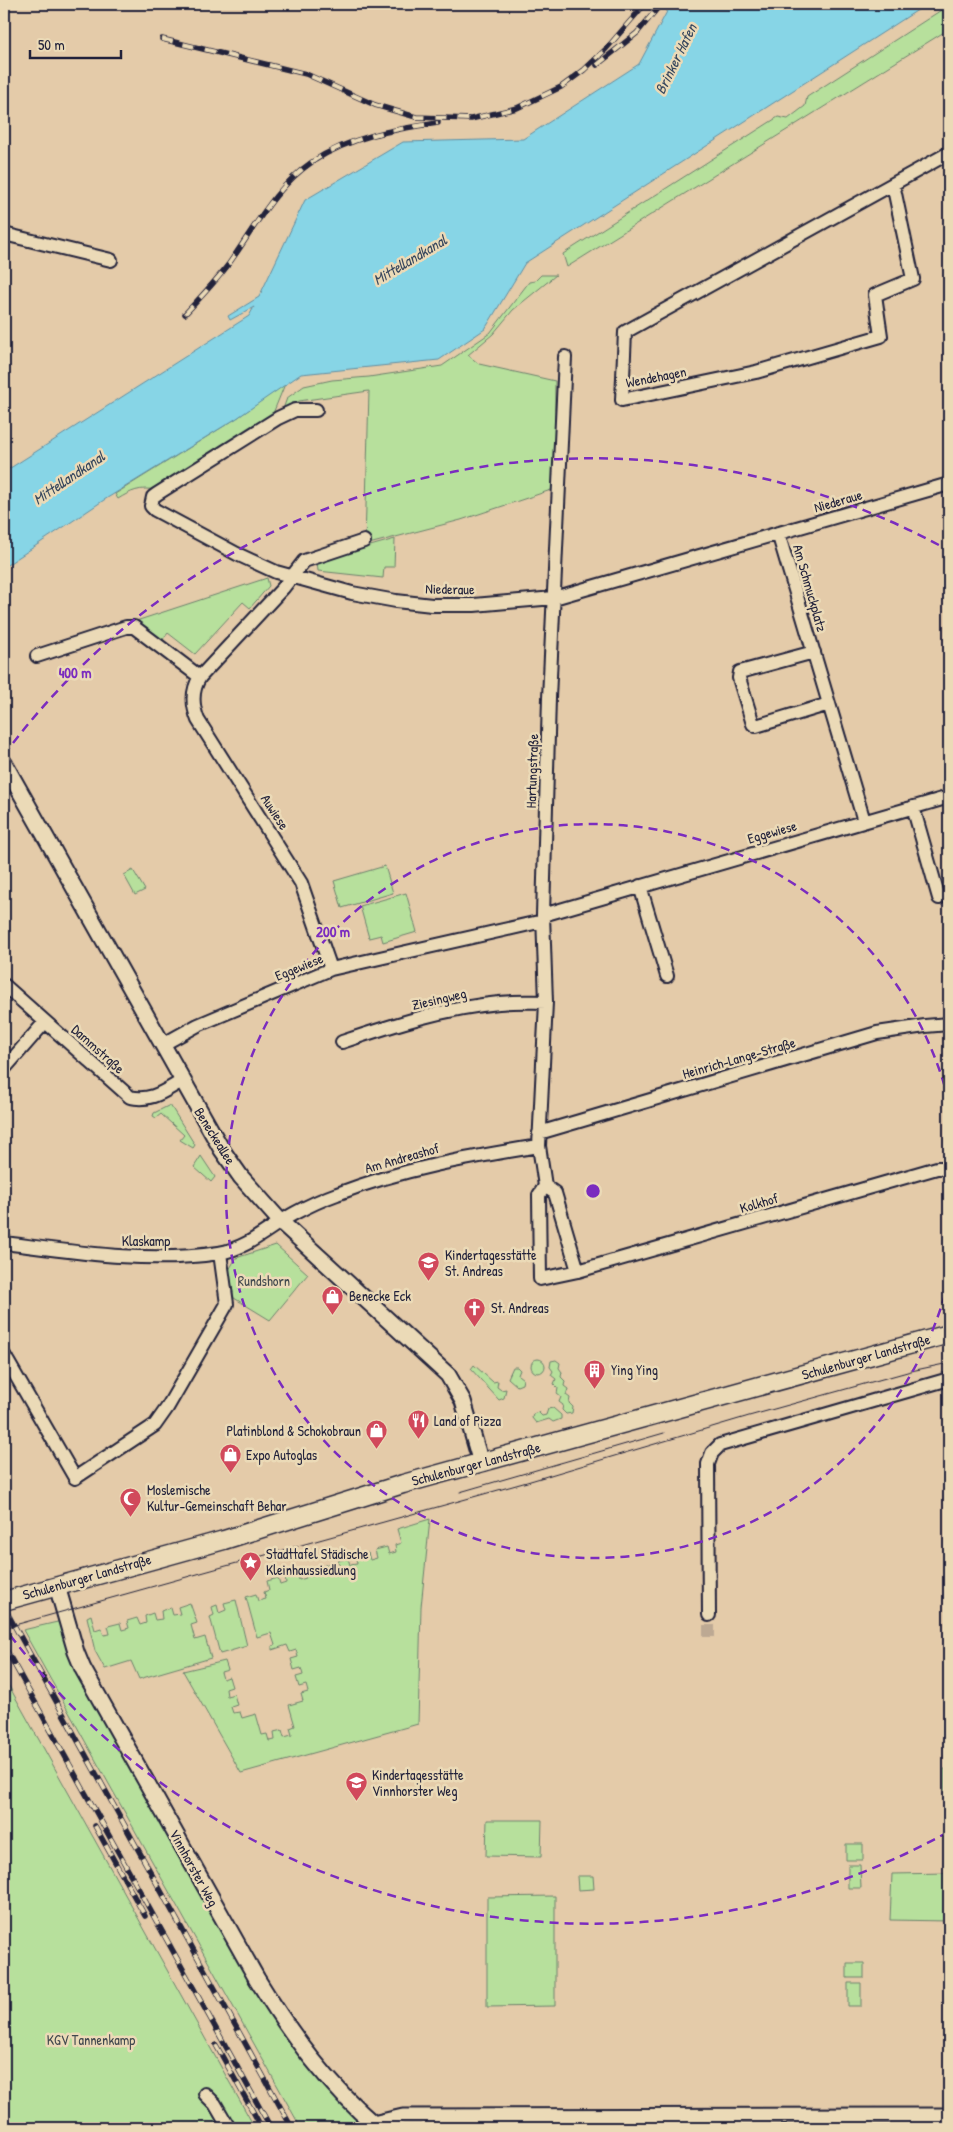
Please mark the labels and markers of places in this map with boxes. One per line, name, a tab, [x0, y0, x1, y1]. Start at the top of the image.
centre of rings	[584, 1182, 602, 1200]
place label: Kindertagesstätte St. Andreas	[445, 1245, 537, 1280]
school or university icon: Kindertagesstätte St. Andreas	[417, 1251, 441, 1282]
shop icon: Benecke Eck	[321, 1284, 345, 1315]
place label: Benecke Eck	[349, 1286, 411, 1305]
church icon: St. Andreas	[463, 1296, 487, 1327]
place label: St. Andreas	[491, 1298, 549, 1317]
building icon: Ying Ying	[583, 1358, 607, 1389]
place label: Ying Ying	[611, 1360, 658, 1380]
restaurant icon: Land of Pizza	[406, 1409, 430, 1440]
place label: Land of Pizza	[434, 1411, 501, 1430]
shop icon: Platinblond & Schokobraun	[365, 1419, 389, 1450]
place label: Platinblond & Schokobraun	[227, 1421, 361, 1440]
shop icon: Expo Autoglas	[218, 1443, 242, 1474]
place label: Expo Autoglas	[246, 1445, 317, 1465]
place label: Moslemische Kultur-Gemeinschaft Behar	[147, 1480, 287, 1515]
mosque icon: Moslemische Kultur-Gemeinschaft Behar	[119, 1486, 143, 1517]
place label: Stadttafel Städische Kleinhaussiedlung	[266, 1544, 369, 1580]
place icon: Stadttafel Städische Kleinhaussiedlung	[238, 1550, 262, 1581]
place label: Kindertagesstätte Vinnhorster Weg	[372, 1765, 464, 1801]
school or university icon: Kindertagesstätte Vinnhorster Weg	[344, 1771, 368, 1802]

